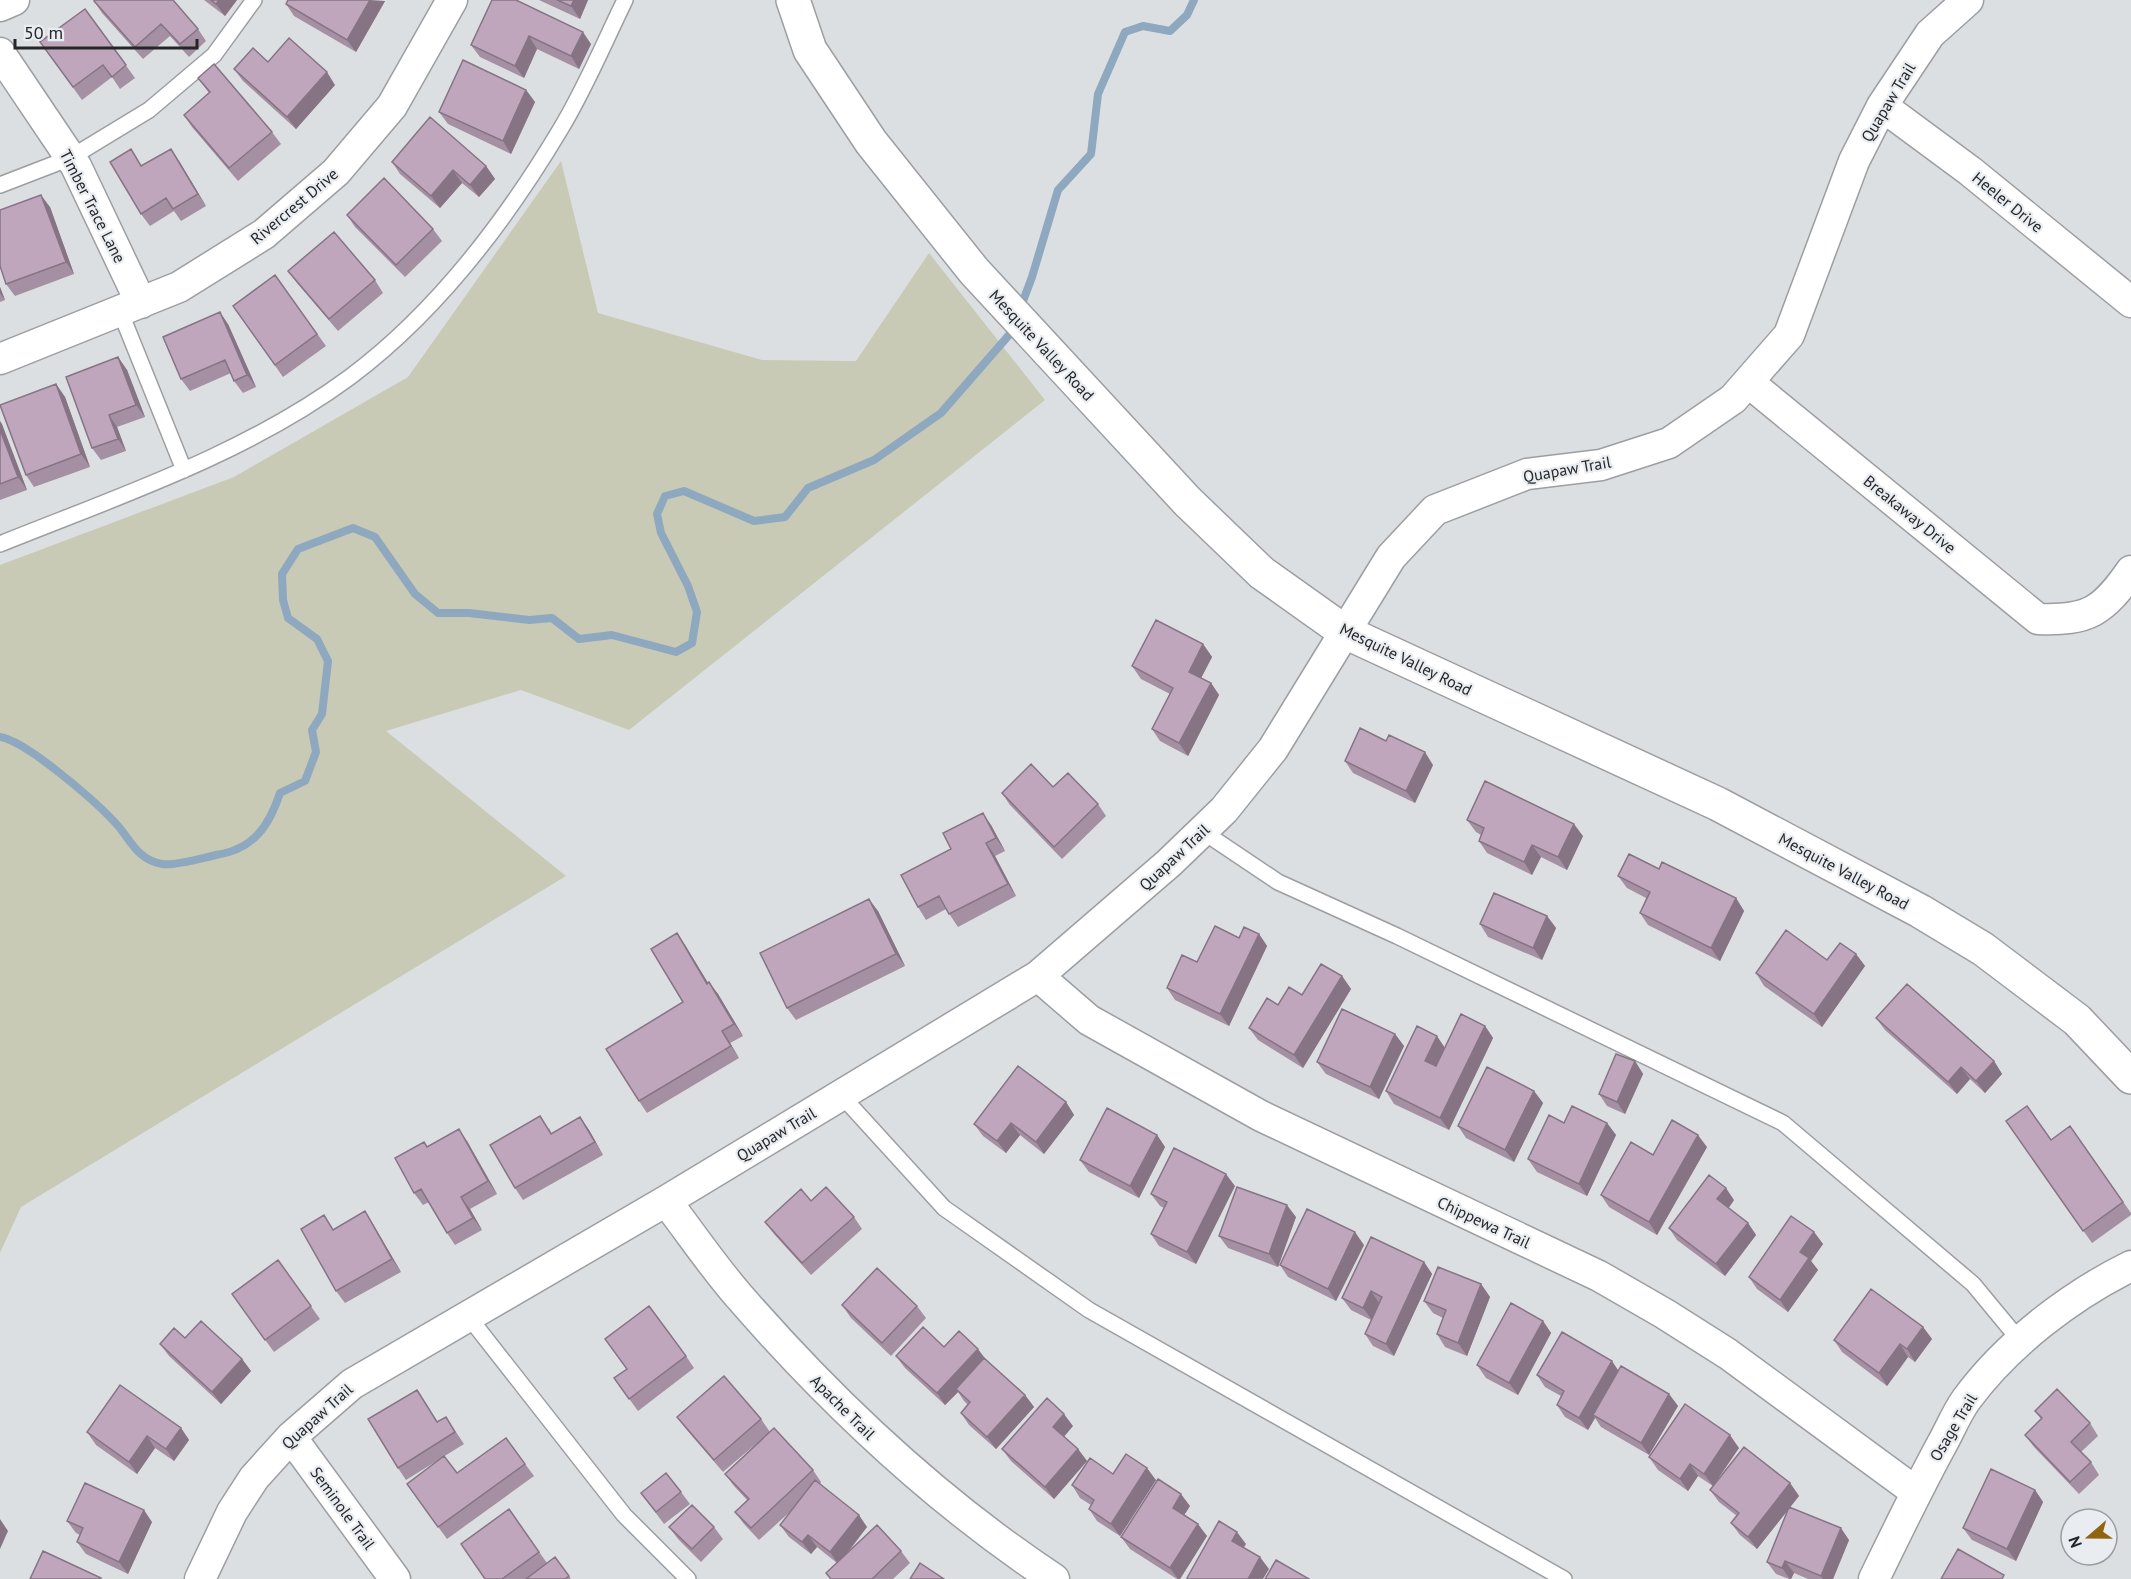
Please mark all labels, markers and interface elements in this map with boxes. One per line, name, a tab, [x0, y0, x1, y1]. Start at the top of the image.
scale bar	[15, 12, 196, 50]
text: 50 m	[24, 21, 63, 44]
street label: Quapaw Trail	[1857, 59, 1920, 145]
street label: Timber Trace Lane	[56, 146, 130, 266]
street label: Rivercrest Drive	[246, 164, 342, 248]
street label: Heeler Drive	[1969, 167, 2047, 237]
street label: Mesquite Valley Road	[985, 285, 1099, 405]
street label: Quapaw Trail	[1522, 451, 1613, 487]
street label: Breakaway Drive	[1860, 471, 1960, 557]
street label: Mesquite Valley Road	[1337, 618, 1475, 700]
street label: Quapaw Trail	[1135, 819, 1214, 895]
street label: Mesquite Valley Road	[1775, 828, 1913, 914]
street label: Quapaw Trail	[733, 1102, 819, 1165]
street label: Chippewa Trail	[1434, 1192, 1534, 1252]
street label: Apache Trail	[806, 1370, 880, 1444]
street label: Quapaw Trail	[277, 1379, 357, 1453]
street label: Osage Trail	[1925, 1389, 1981, 1465]
street label: Seminole Trail	[306, 1463, 380, 1554]
north arrow	[2059, 1507, 2119, 1567]
text: N	[2064, 1534, 2086, 1550]

